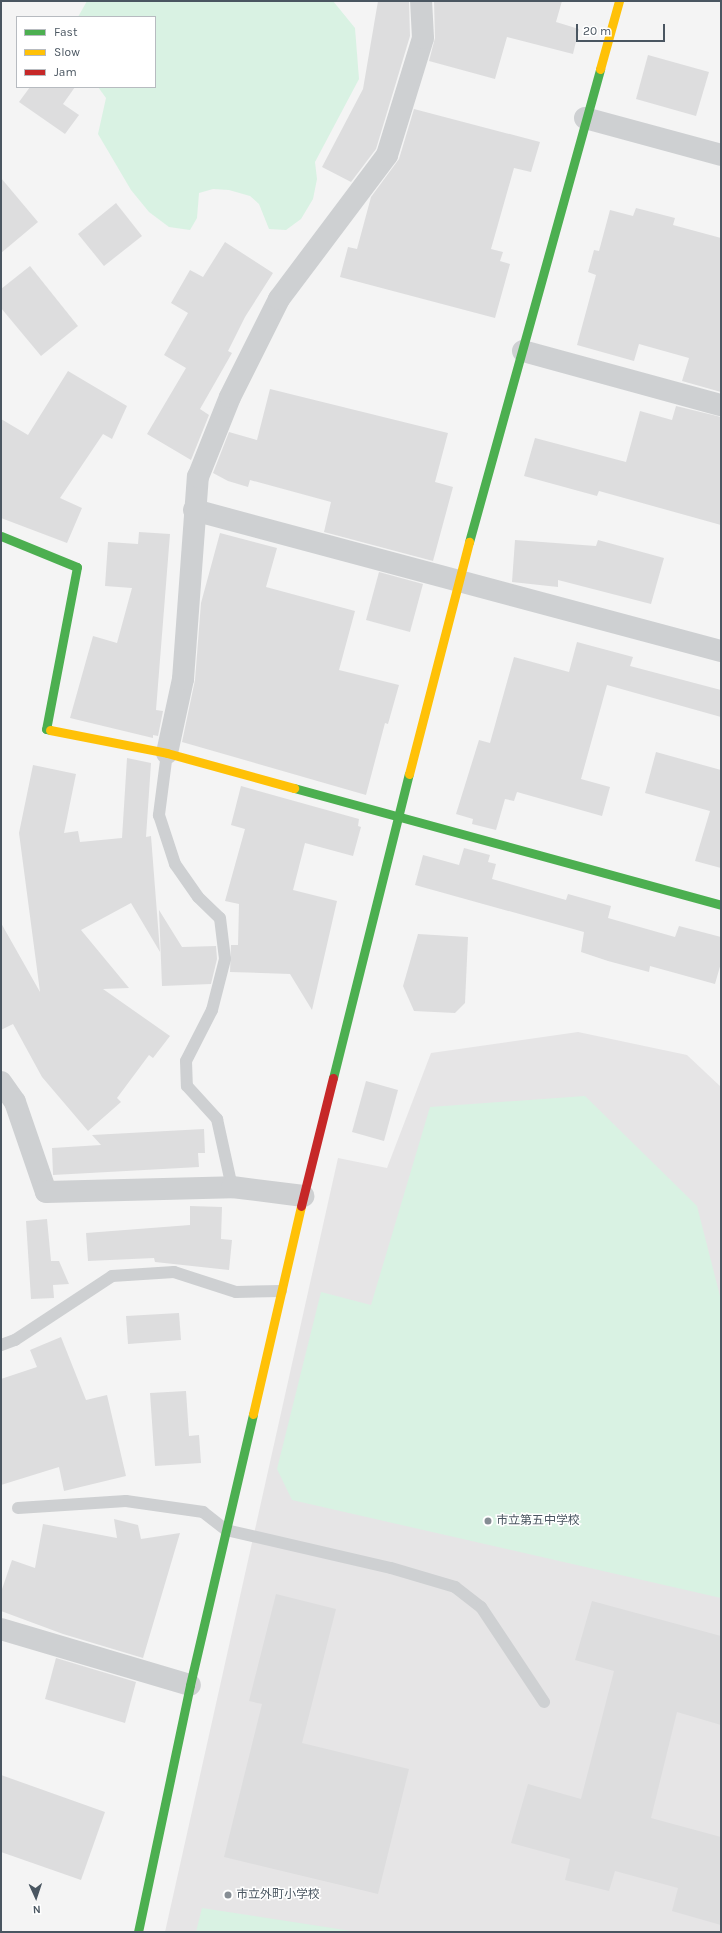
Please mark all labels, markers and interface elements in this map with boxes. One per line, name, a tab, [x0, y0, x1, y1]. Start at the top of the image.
legend	[16, 16, 156, 88]
scale bar	[578, 16, 667, 42]
text: 20 m	[583, 24, 611, 38]
text: Fast	[54, 25, 77, 39]
text: Slow	[54, 45, 80, 59]
text: Jam	[54, 65, 77, 79]
place label: 市立第五中学校	[496, 1514, 580, 1528]
marker: 市立第五中学校	[483, 1516, 493, 1526]
north arrow	[16, 1877, 56, 1917]
place label: 市立外町小学校	[236, 1888, 320, 1902]
marker: 市立外町小学校	[223, 1890, 233, 1900]
text: N	[32, 1903, 41, 1916]

